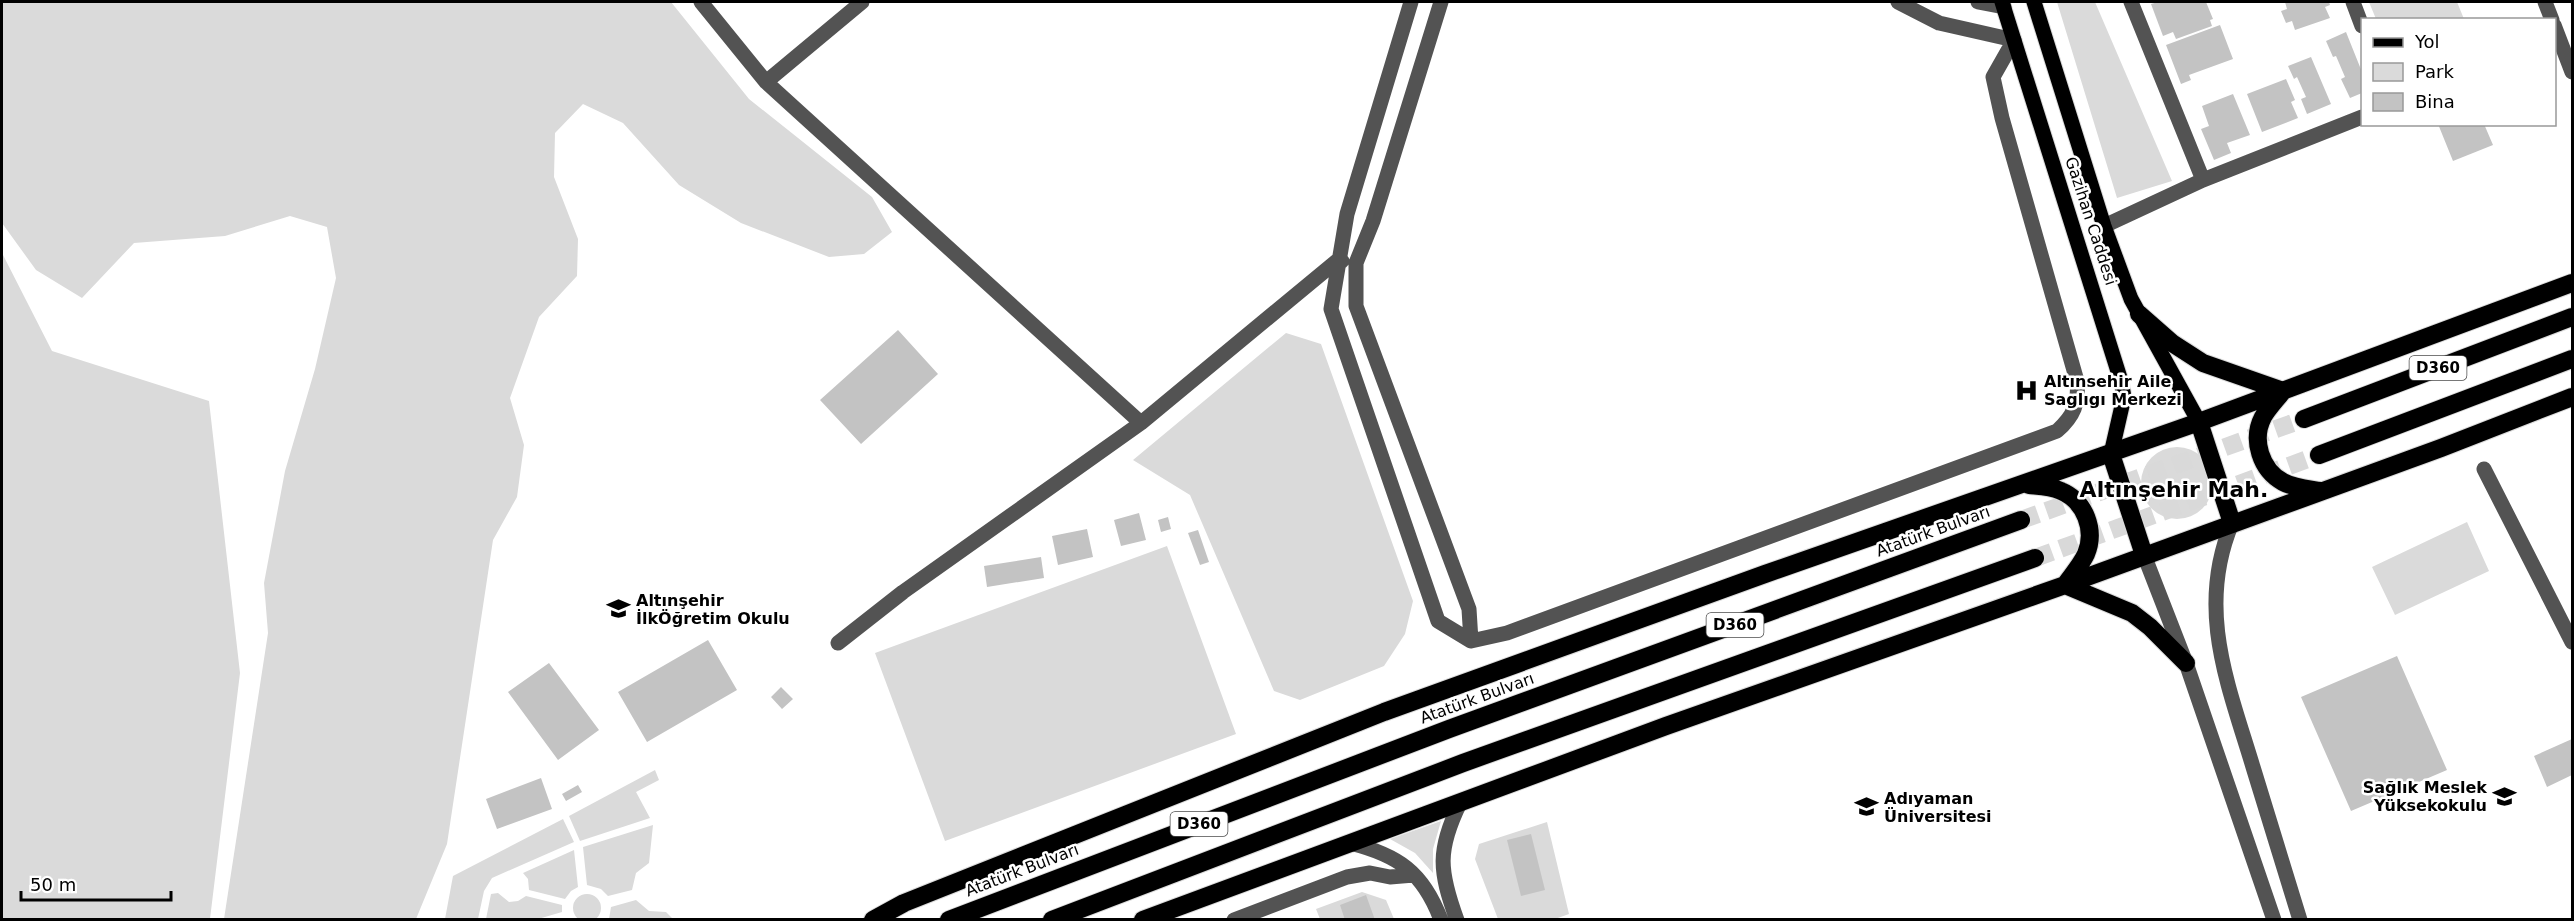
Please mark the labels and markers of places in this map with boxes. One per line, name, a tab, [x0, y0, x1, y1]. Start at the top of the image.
place label: Altınsehir Aile Saglıgı Merkezi	[2044, 372, 2182, 409]
hospital icon: Altınsehir Aile Saglıgı Merkezi	[2013, 377, 2039, 403]
place label: Altınşehir İlkÖğretim Okulu	[636, 591, 790, 628]
school or university icon: Altınşehir İlkÖğretim Okulu	[605, 596, 631, 622]
place label: Sağlık Meslek Yüksekokulu	[2363, 778, 2487, 815]
school or university icon: Sağlık Meslek Yüksekokulu	[2492, 783, 2518, 809]
place label: Adıyaman Üniversitesi	[1884, 789, 1992, 826]
school or university icon: Adıyaman Üniversitesi	[1853, 794, 1879, 820]

